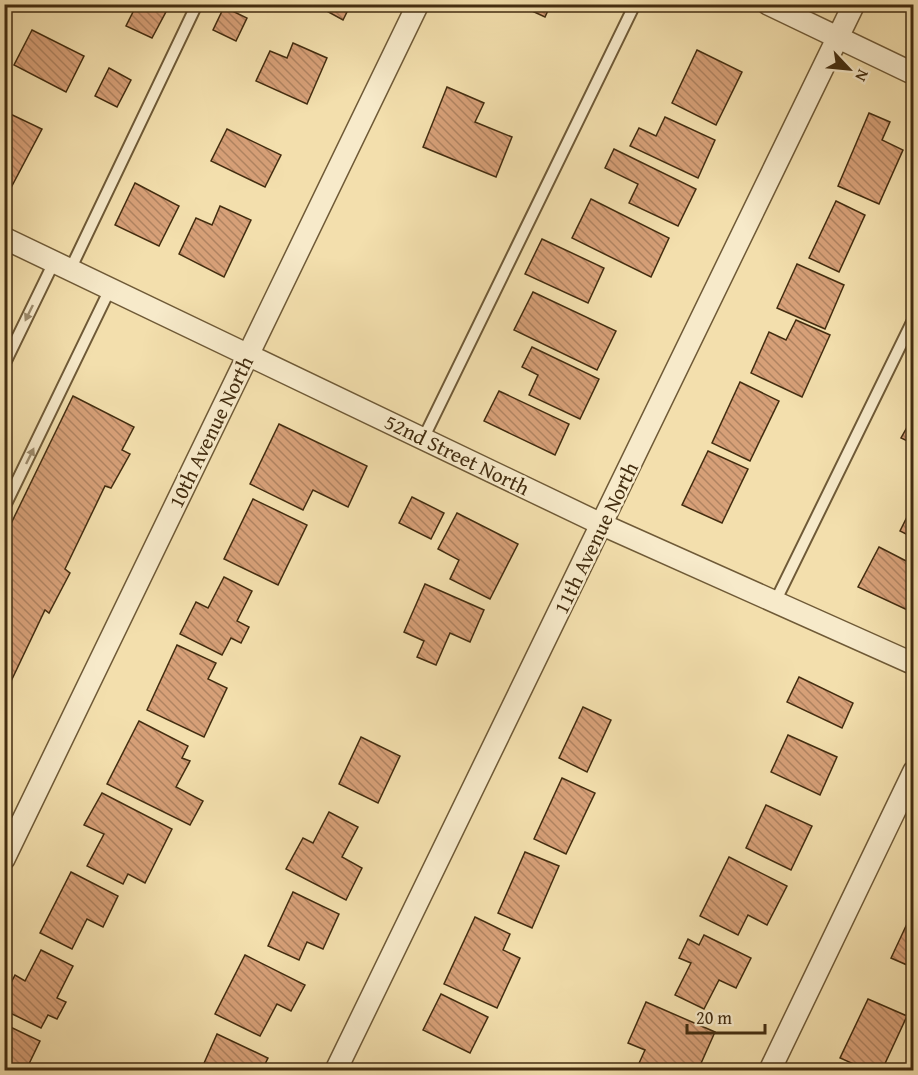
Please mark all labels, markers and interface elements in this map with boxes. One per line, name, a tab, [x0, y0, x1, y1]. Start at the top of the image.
north arrow	[819, 39, 879, 99]
text: N	[849, 66, 876, 86]
one-way arrow	[25, 305, 34, 322]
street label: 10th Avenue North	[160, 350, 261, 513]
street label: 52nd Street North	[379, 406, 535, 503]
one-way arrow	[25, 447, 34, 464]
street label: 11th Avenue North	[545, 456, 646, 619]
scale bar	[687, 997, 765, 1035]
text: 20 m	[696, 1004, 732, 1031]

